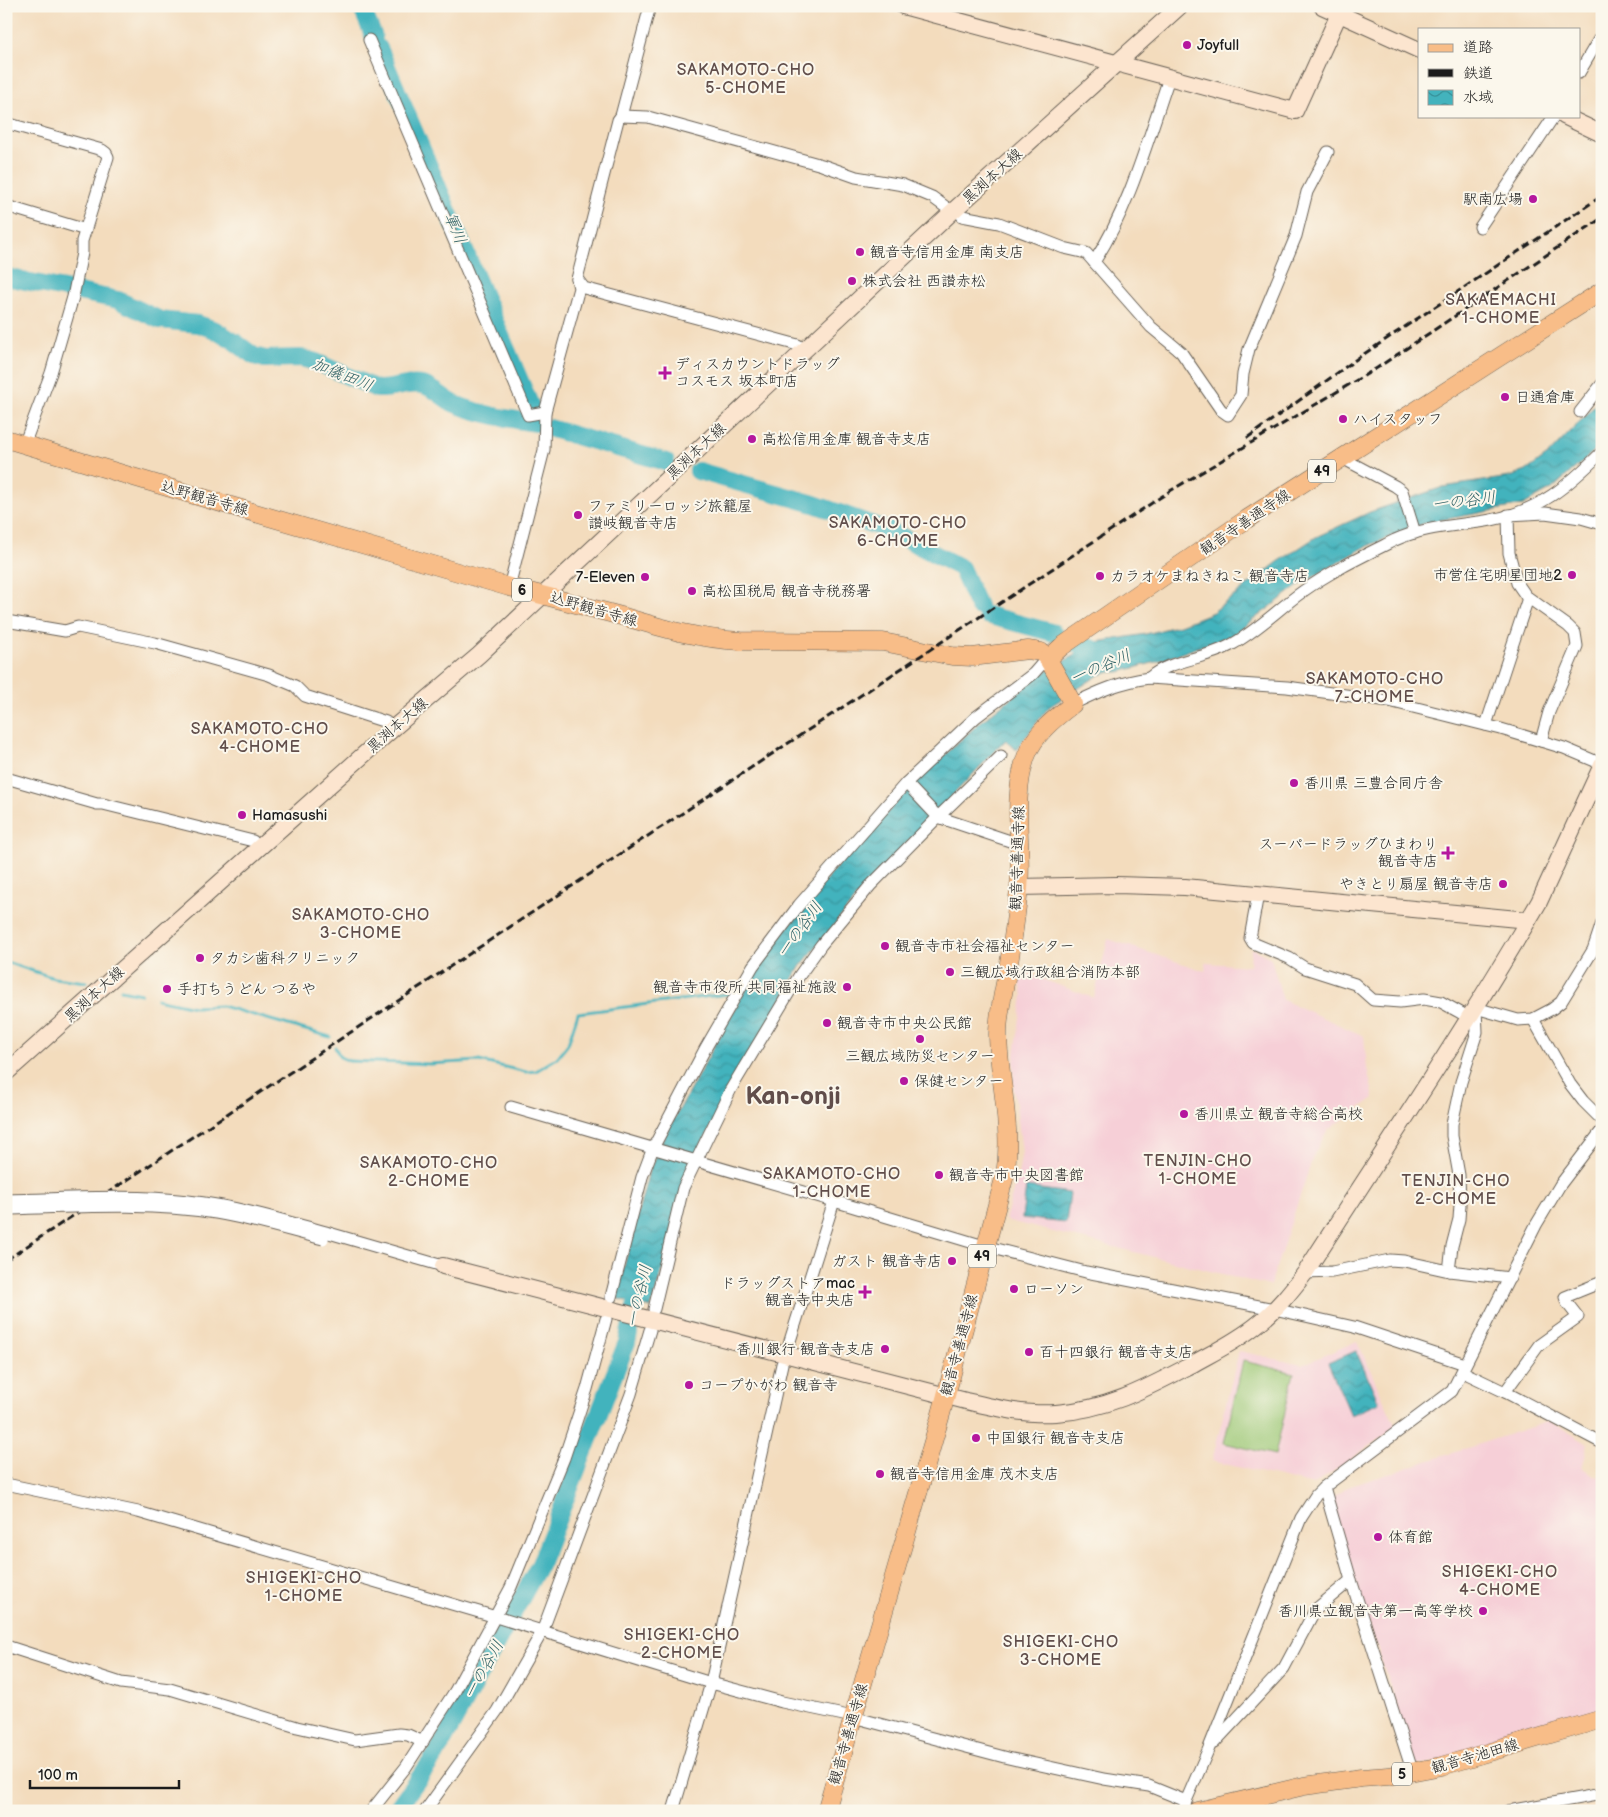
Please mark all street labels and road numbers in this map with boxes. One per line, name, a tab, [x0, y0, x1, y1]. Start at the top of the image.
street label: 黒渕本大線	[958, 144, 1027, 209]
street label: 黒渕本大線	[662, 419, 730, 484]
road number: 49	[1308, 460, 1336, 482]
street label: 込野観音寺線	[159, 477, 251, 520]
street label: 観音寺善通寺線	[1196, 485, 1294, 560]
road number: 6	[512, 578, 532, 602]
street label: 込野観音寺線	[548, 588, 640, 631]
street label: 黒渕本大線	[363, 694, 432, 757]
street label: 観音寺善通寺線	[1006, 805, 1029, 911]
street label: 黒渕本大線	[60, 962, 129, 1027]
road number: 49	[968, 1244, 996, 1268]
street label: 観音寺善通寺線	[937, 1292, 982, 1398]
street label: 観音寺善通寺線	[825, 1681, 872, 1787]
street label: 観音寺池田線	[1429, 1735, 1521, 1778]
road number: 5	[1392, 1762, 1412, 1786]

